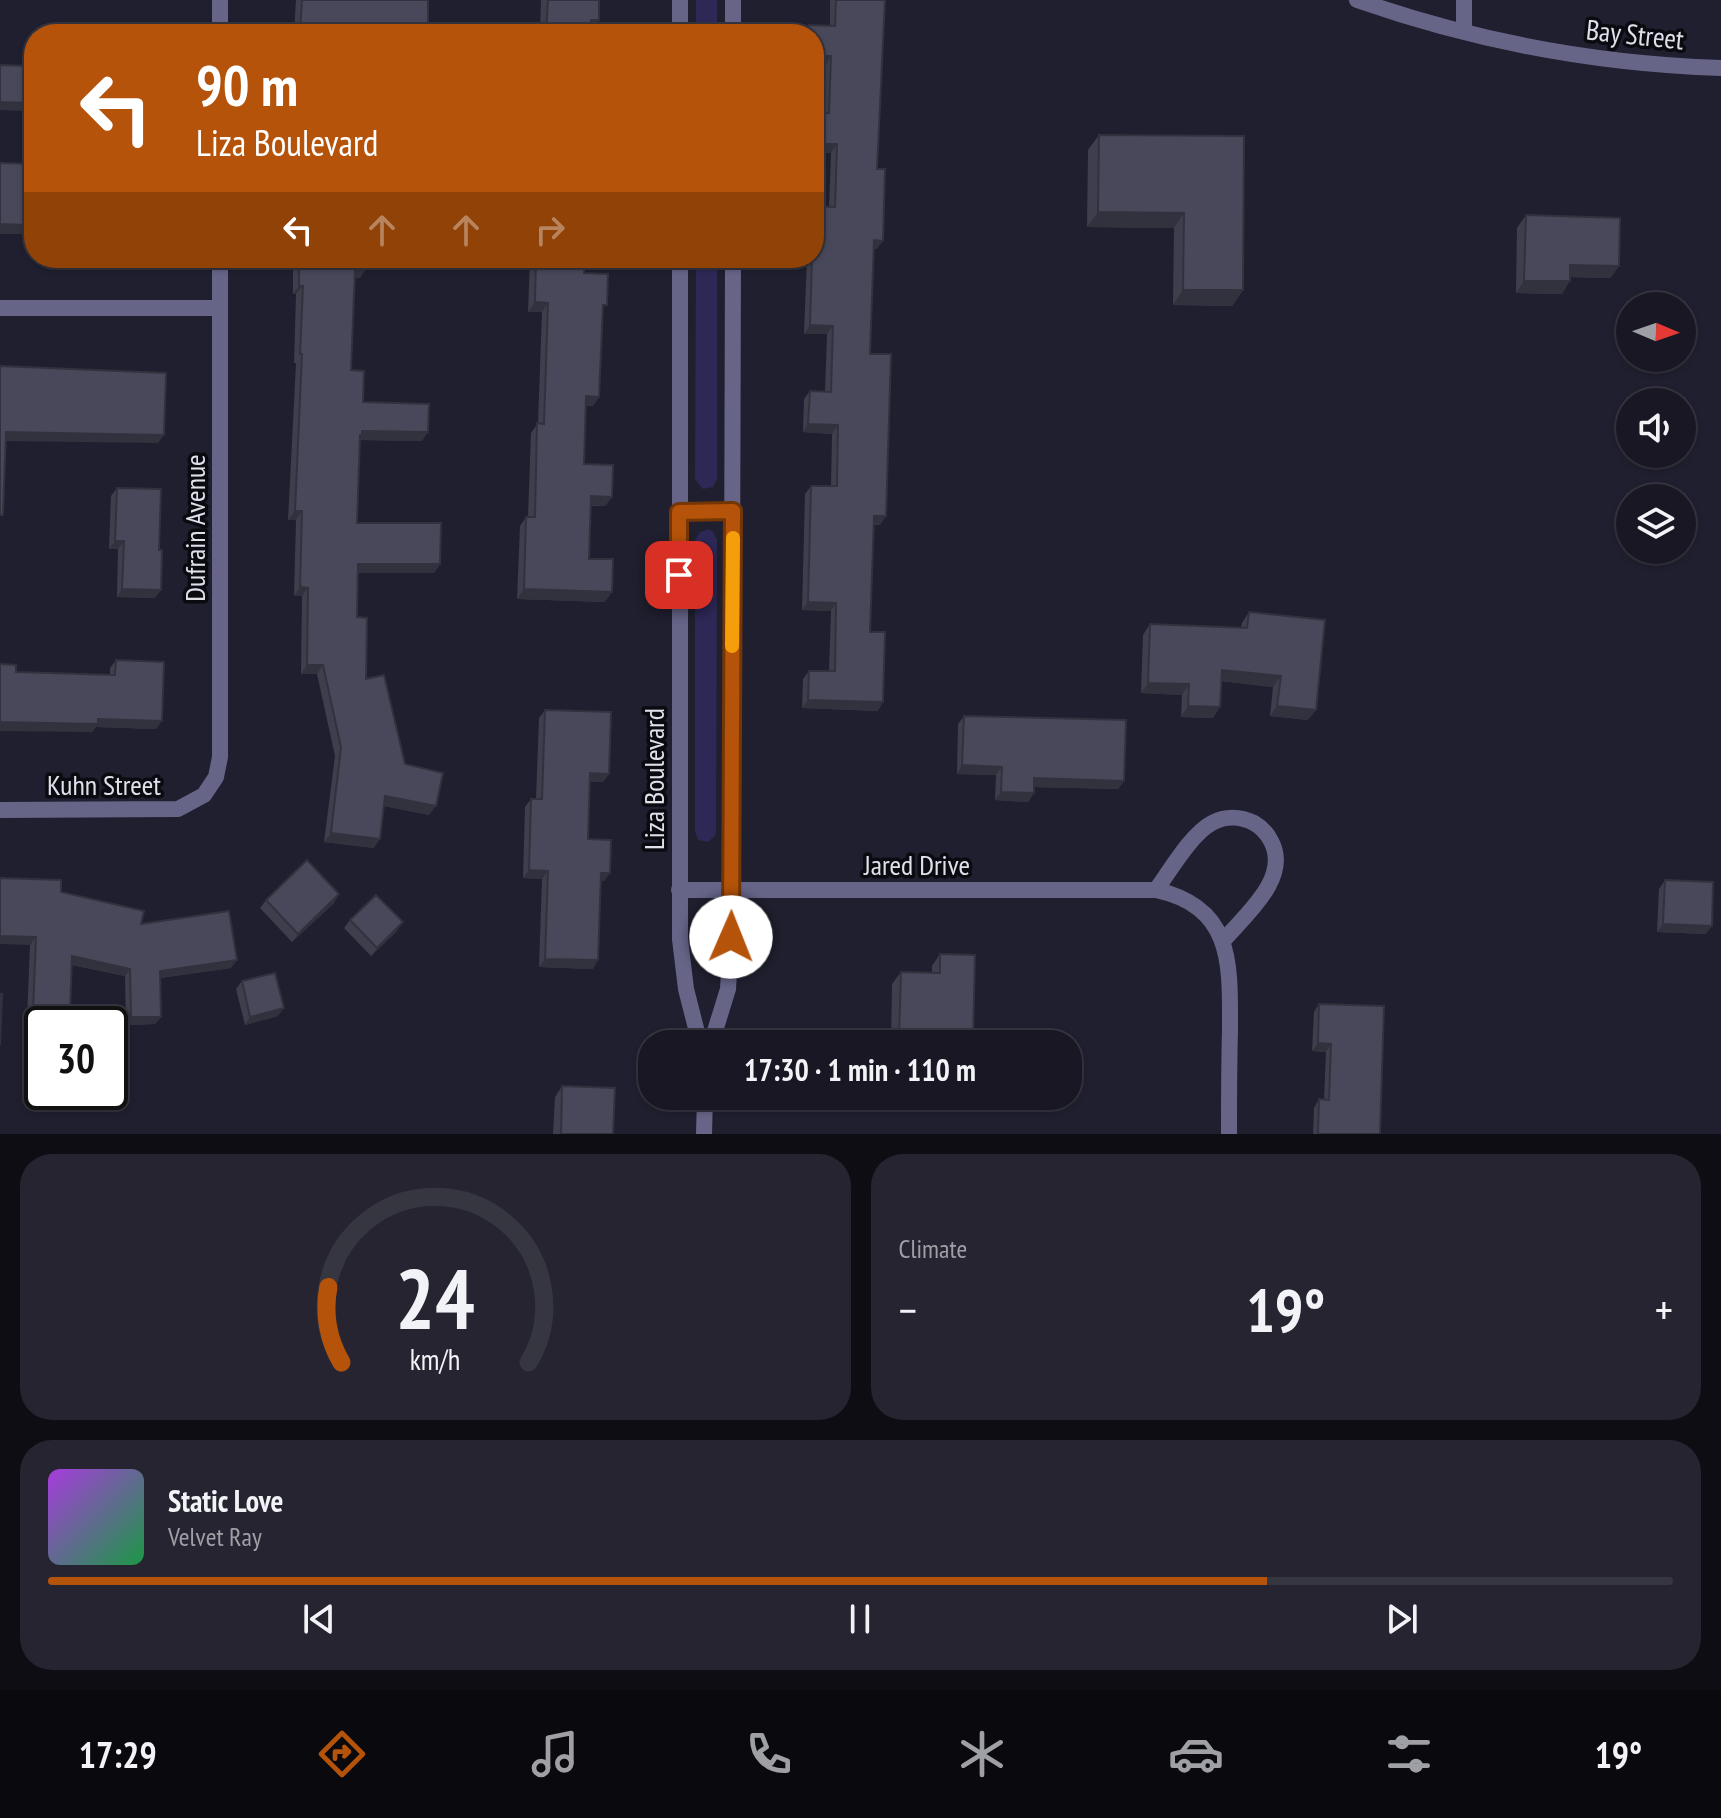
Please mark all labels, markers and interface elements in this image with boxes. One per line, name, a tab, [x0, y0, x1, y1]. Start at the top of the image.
street label: Bay Street	[1584, 10, 1686, 58]
text: 90 m	[196, 49, 298, 121]
icon: left	[64, 56, 168, 160]
text: Liza Boulevard	[196, 119, 378, 166]
icon: left	[276, 208, 320, 252]
icon: ahead	[360, 208, 404, 252]
icon: ahead	[444, 208, 488, 252]
icon: right	[528, 208, 572, 252]
north arrow	[1616, 292, 1696, 372]
map controls	[1616, 292, 1696, 564]
button: sound	[1616, 388, 1696, 468]
street label: Dufrain Avenue	[176, 454, 213, 602]
button: layers	[1616, 484, 1696, 564]
pin	[645, 541, 713, 609]
icon: arrive	[657, 553, 701, 597]
street label: Liza Boulevard	[635, 708, 672, 850]
street label: Kuhn Street	[47, 766, 161, 803]
street label: Jared Drive	[863, 846, 970, 883]
position arrow	[689, 895, 773, 979]
speed limit sign: 30	[24, 1006, 128, 1110]
text: 17:30 · 1 min · 110 m	[744, 1050, 976, 1089]
text: Climate	[899, 1232, 967, 1265]
text: 24	[395, 1244, 475, 1352]
text: 19°	[1246, 1271, 1325, 1349]
text: −	[899, 1281, 917, 1338]
text: +	[1655, 1281, 1673, 1338]
text: km/h	[410, 1341, 461, 1378]
text: Static Love	[168, 1481, 283, 1520]
text: Velvet Ray	[168, 1520, 262, 1553]
icon: previous	[297, 1597, 341, 1641]
icon: pause	[838, 1597, 882, 1641]
icon: next	[1380, 1597, 1424, 1641]
icon: directions	[314, 1726, 370, 1782]
icon: music	[527, 1726, 583, 1782]
icon: phone	[741, 1726, 797, 1782]
icon: climate	[954, 1726, 1010, 1782]
icon: car	[1168, 1726, 1224, 1782]
icon: filters	[1381, 1726, 1437, 1782]
text: 17:29	[79, 1731, 157, 1778]
text: 19°	[1595, 1731, 1642, 1778]

